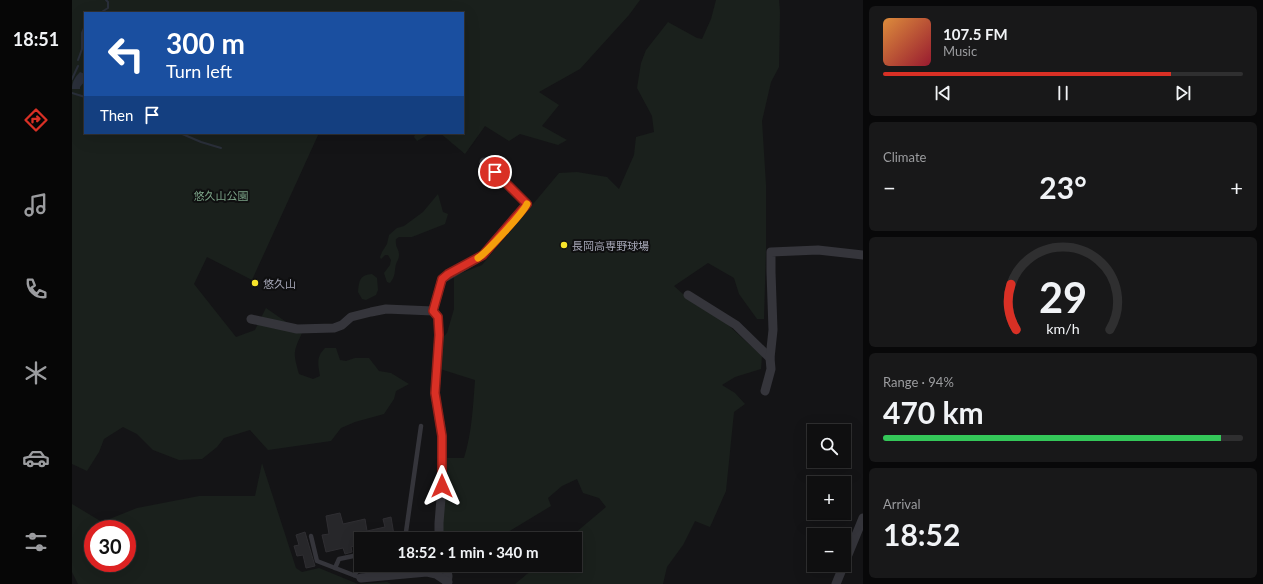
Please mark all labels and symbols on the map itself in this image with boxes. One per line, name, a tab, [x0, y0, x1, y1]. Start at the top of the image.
pin	[478, 155, 512, 189]
park label: 悠久山公園	[194, 189, 249, 202]
place label: 長岡高専野球場	[572, 239, 649, 252]
marker: 長岡高専野球場	[559, 240, 569, 250]
place label: 悠久山	[263, 277, 296, 290]
marker: 悠久山	[250, 278, 260, 288]
position arrow	[421, 465, 463, 507]
speed limit sign: 30	[84, 520, 136, 572]

